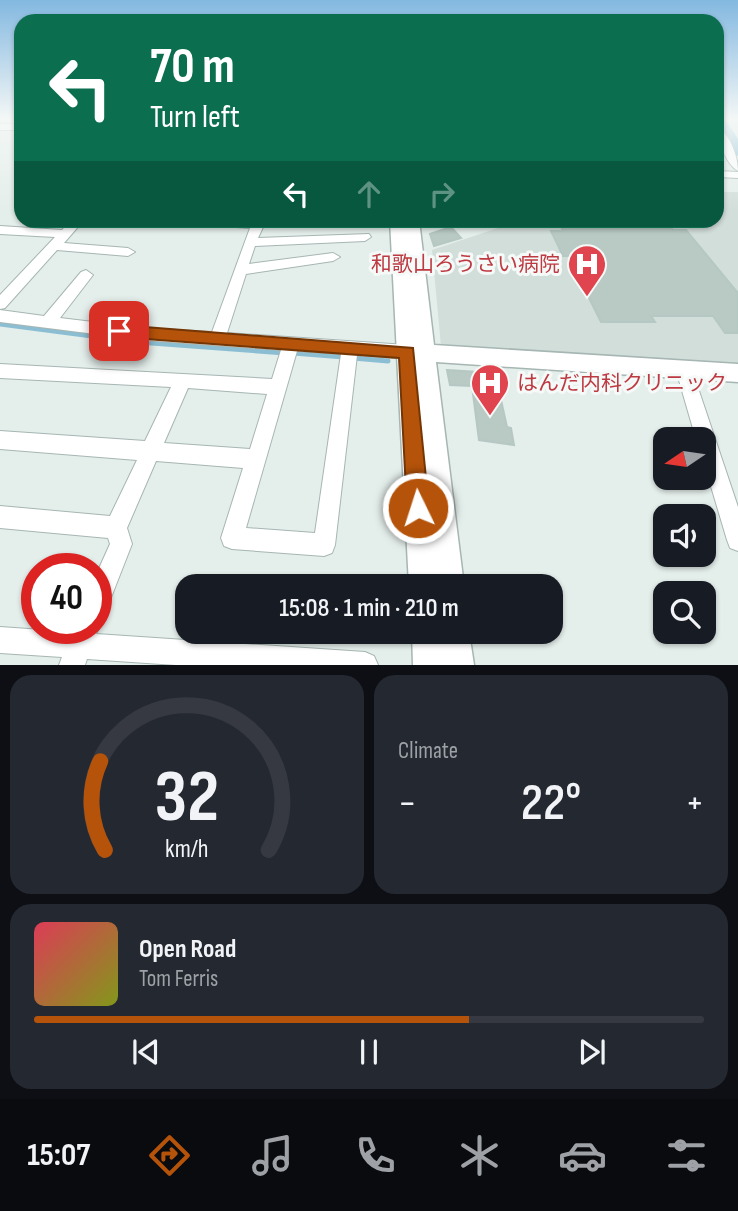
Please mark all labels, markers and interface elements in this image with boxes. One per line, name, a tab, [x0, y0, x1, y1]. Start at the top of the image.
text: 70 m	[150, 38, 235, 97]
icon: left	[35, 42, 126, 133]
text: Turn left	[150, 98, 240, 137]
icon: left	[277, 175, 315, 213]
icon: ahead	[350, 175, 388, 213]
icon: right	[423, 175, 461, 213]
hospital icon: 和歌山ろうさい病院	[566, 243, 608, 298]
place label: 和歌山ろうさい病院	[371, 252, 560, 277]
pin	[89, 301, 149, 361]
icon: arrive	[100, 312, 138, 350]
hospital icon: はんだ内科クリニック	[469, 362, 511, 417]
place label: はんだ内科クリニック	[517, 371, 727, 396]
north arrow	[653, 427, 716, 490]
map controls	[653, 427, 716, 644]
position arrow	[381, 471, 455, 545]
button: sound	[653, 504, 716, 567]
speed limit sign: 40	[21, 553, 112, 644]
button: search	[653, 581, 716, 644]
text: 15:08 · 1 min · 210 m	[279, 593, 459, 624]
text: Climate	[398, 737, 458, 765]
text: 32	[155, 755, 219, 843]
text: 22°	[521, 772, 581, 835]
text: −	[398, 781, 417, 826]
text: +	[685, 781, 704, 826]
text: km/h	[165, 834, 209, 865]
text: Open Road	[139, 934, 236, 965]
text: Tom Ferris	[139, 965, 218, 993]
icon: previous	[127, 1033, 165, 1071]
icon: pause	[350, 1033, 388, 1071]
icon: next	[573, 1033, 611, 1071]
icon: directions	[145, 1131, 194, 1180]
icon: music	[248, 1131, 297, 1180]
icon: phone	[351, 1131, 400, 1180]
icon: climate	[455, 1131, 504, 1180]
icon: car	[558, 1131, 607, 1180]
icon: filters	[662, 1131, 711, 1180]
text: 15:07	[27, 1136, 90, 1175]

